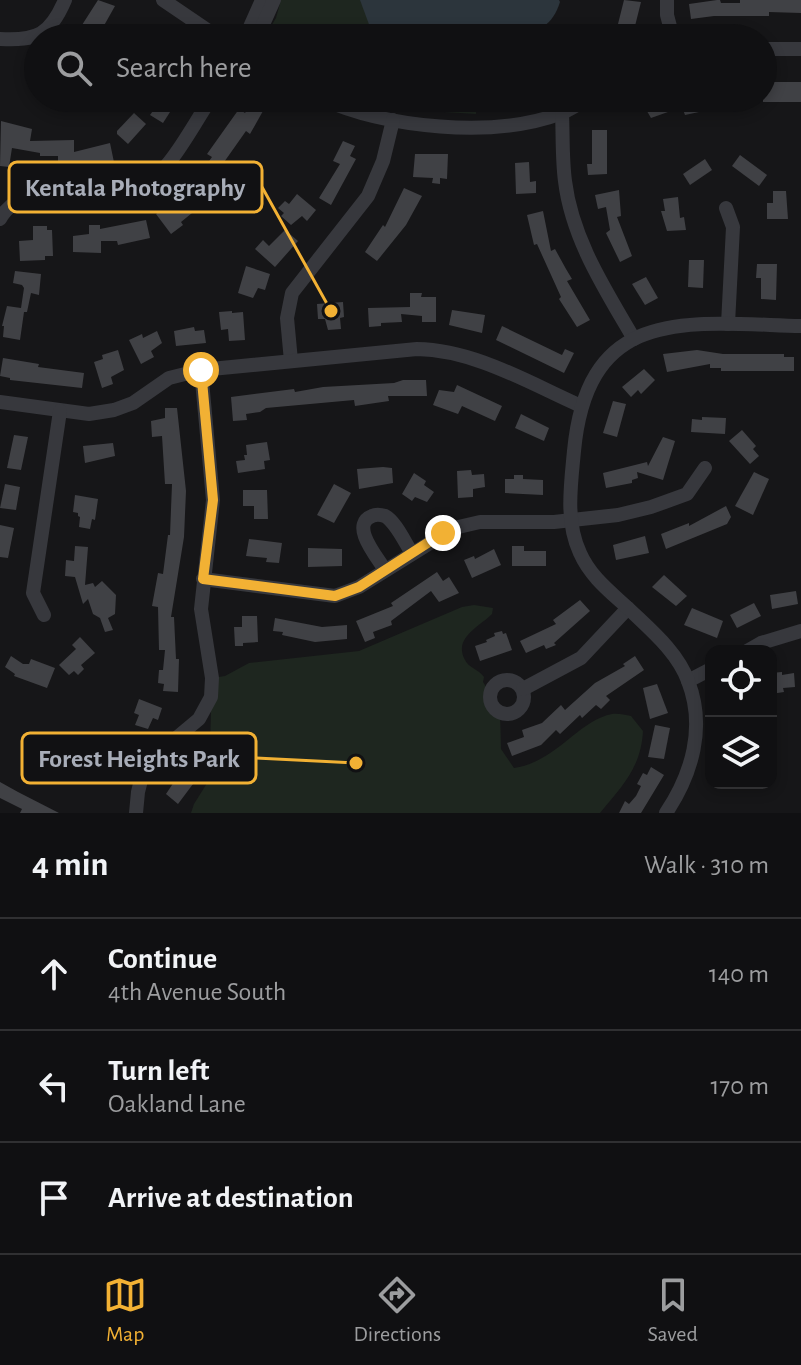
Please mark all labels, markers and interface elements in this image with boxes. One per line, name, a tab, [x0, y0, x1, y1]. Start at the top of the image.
search box	[24, 24, 777, 112]
icon: search	[52, 46, 96, 90]
text: Search here	[116, 53, 252, 83]
callout: Kentala Photography	[9, 162, 262, 212]
text: Kentala Photography	[25, 175, 246, 201]
route start	[183, 352, 219, 388]
route end	[425, 515, 461, 551]
map controls	[705, 645, 777, 789]
button: locate	[705, 645, 777, 717]
button: layers	[705, 717, 777, 789]
callout: Forest Heights Park	[22, 733, 256, 783]
text: Forest Heights Park	[38, 746, 240, 772]
text: 4 min	[32, 848, 109, 882]
text: Walk · 310 m	[644, 852, 769, 878]
text: Continue	[108, 944, 217, 974]
icon: ahead	[32, 952, 76, 996]
text: 140 m	[709, 961, 769, 987]
text: 4th Avenue South	[108, 979, 286, 1005]
text: Turn left	[108, 1056, 209, 1086]
icon: left	[32, 1064, 76, 1108]
text: 170 m	[710, 1073, 769, 1099]
text: Oakland Lane	[108, 1091, 246, 1117]
icon: arrive	[32, 1176, 76, 1220]
text: Arrive at destination	[108, 1183, 354, 1213]
tab: Map	[103, 1273, 147, 1347]
tab: Directions	[353, 1273, 441, 1347]
tab: Saved	[647, 1273, 698, 1347]

